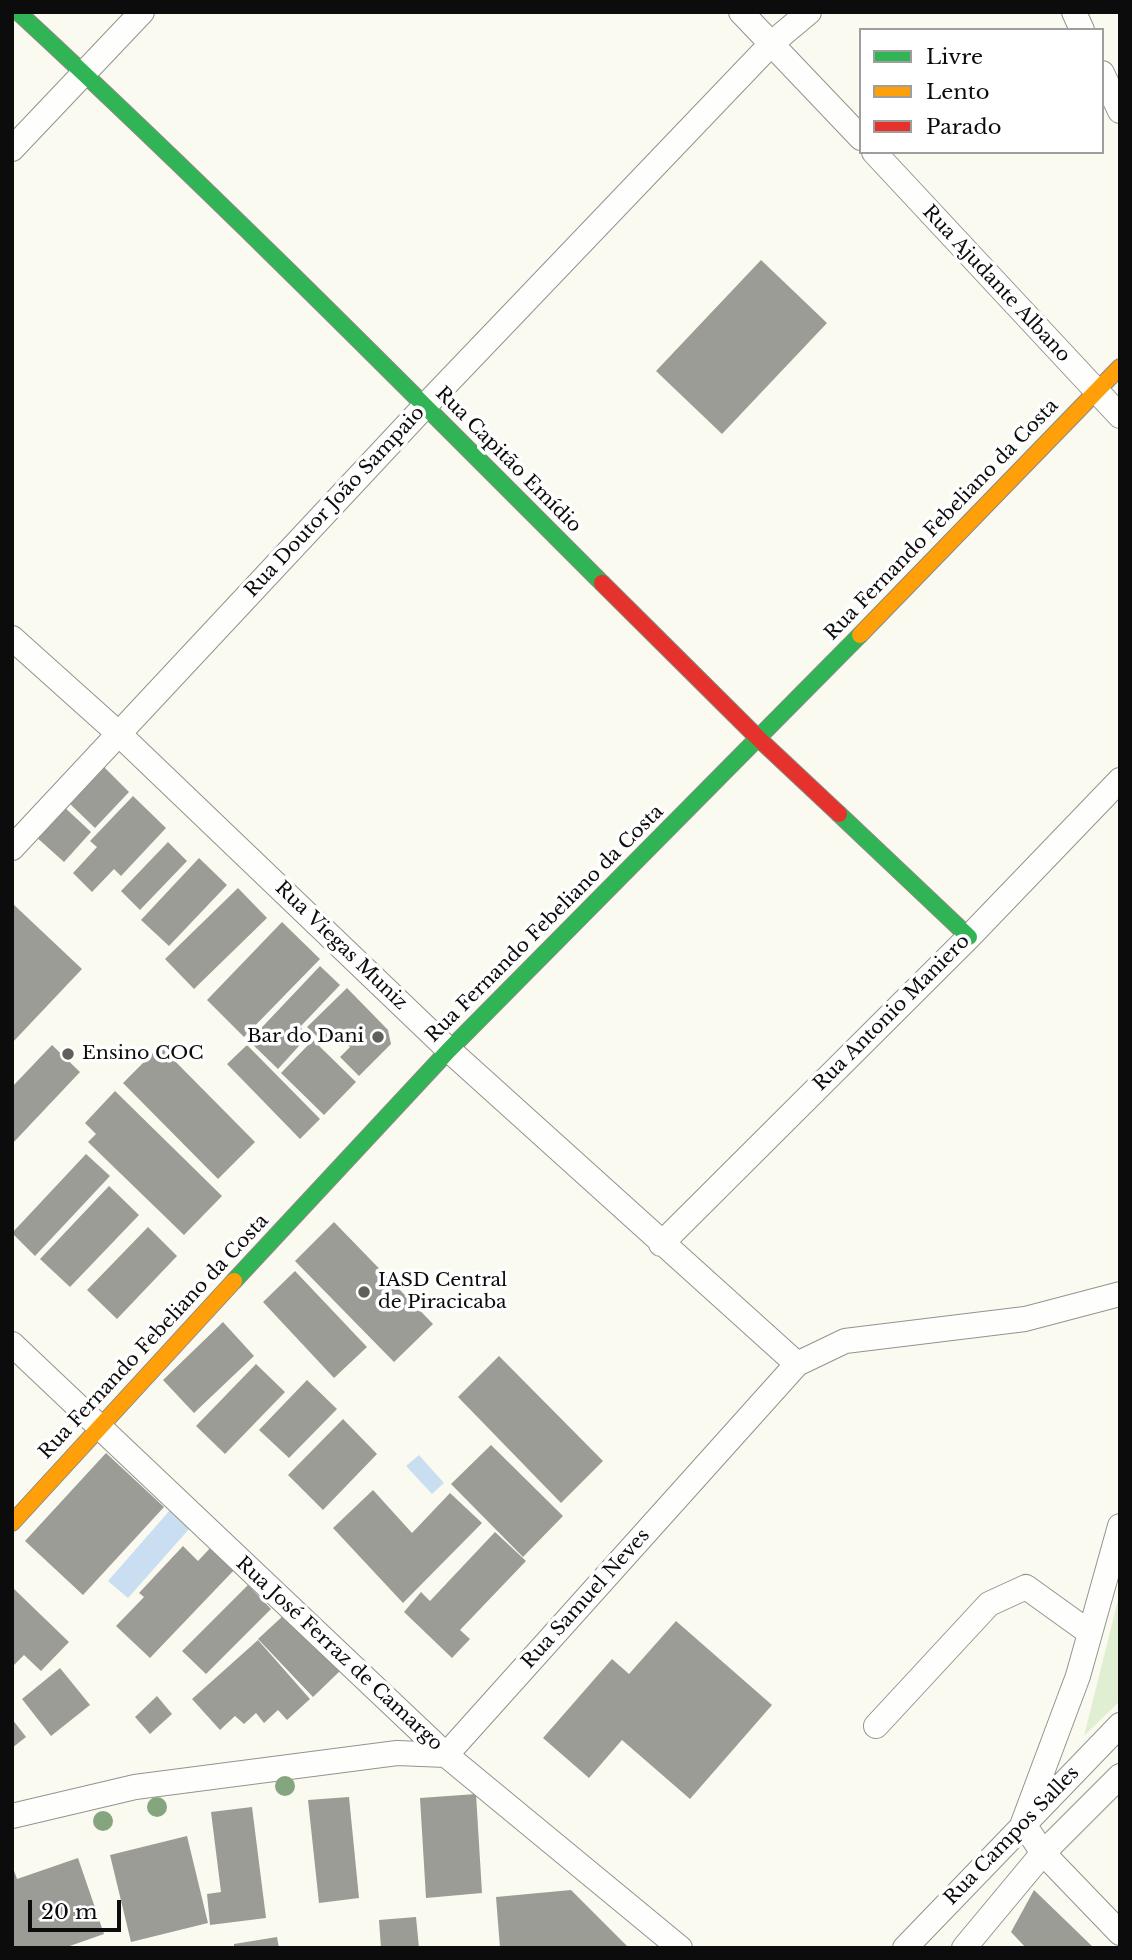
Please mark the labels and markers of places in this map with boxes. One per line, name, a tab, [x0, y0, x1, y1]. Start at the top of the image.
place label: Bar do Dani	[247, 1026, 364, 1048]
marker: Bar do Dani	[370, 1029, 386, 1045]
place label: Ensino COC	[82, 1043, 203, 1065]
marker: Ensino COC	[60, 1046, 76, 1062]
place label: IASD Central de Piracicaba	[378, 1270, 507, 1314]
marker: IASD Central de Piracicaba	[356, 1284, 372, 1300]

